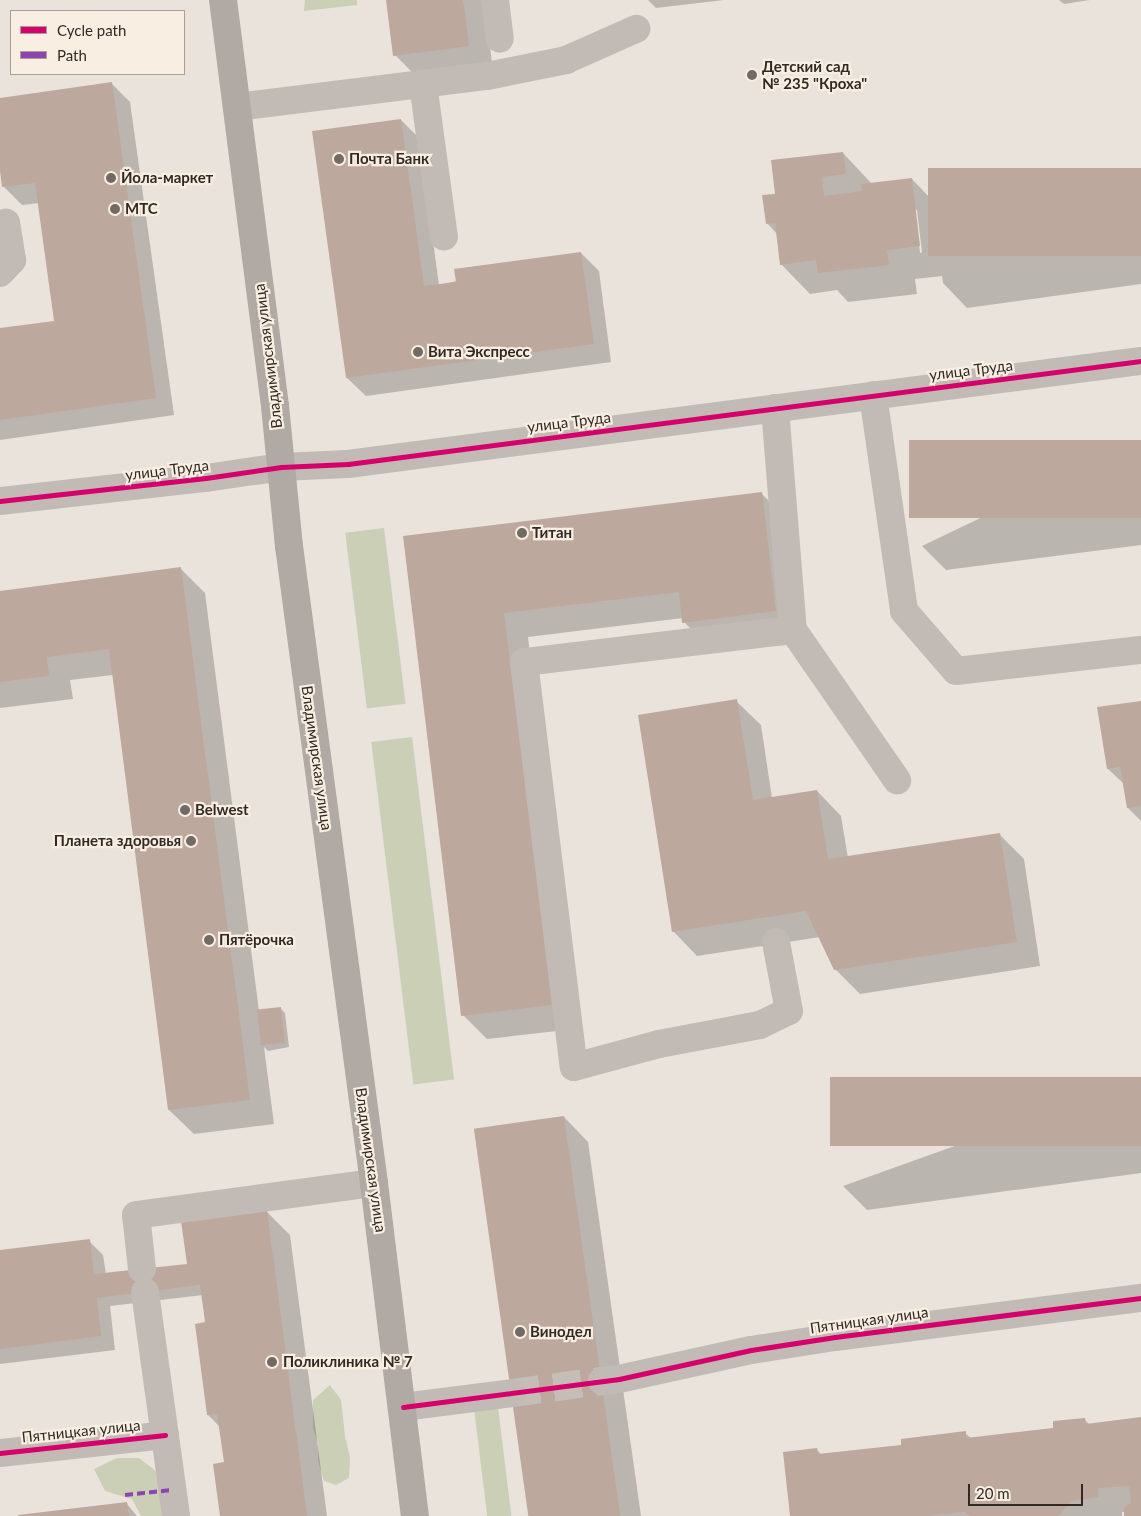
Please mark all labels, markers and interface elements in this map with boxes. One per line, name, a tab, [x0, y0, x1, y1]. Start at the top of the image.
legend	[10, 10, 185, 75]
text: Cycle path	[57, 21, 126, 39]
text: Path	[57, 46, 87, 64]
place label: Детский сад № 235 "Кроха"	[762, 57, 867, 92]
marker: Детский сад № 235 "Кроха"	[746, 69, 758, 81]
place label: Почта Банк	[349, 150, 429, 168]
marker: Почта Банк	[333, 153, 345, 165]
place label: Йола-маркет	[121, 169, 213, 187]
marker: Йола-маркет	[105, 172, 117, 184]
place label: МТС	[125, 200, 158, 218]
marker: МТС	[109, 203, 121, 215]
street label: Владимирская улица	[250, 283, 286, 429]
place label: Вита Экспресс	[428, 343, 530, 361]
marker: Вита Экспресс	[412, 346, 424, 358]
street label: улица Труда	[928, 356, 1014, 384]
street label: улица Труда	[526, 408, 612, 436]
street label: улица Труда	[124, 456, 210, 484]
place label: Титан	[532, 524, 572, 542]
marker: Титан	[516, 527, 528, 539]
street label: Владимирская улица	[298, 685, 336, 831]
place label: Belwest	[195, 801, 249, 819]
marker: Belwest	[179, 804, 191, 816]
place label: Планета здоровья	[54, 832, 181, 850]
marker: Планета здоровья	[185, 835, 197, 847]
place label: Пятёрочка	[219, 931, 294, 949]
marker: Пятёрочка	[203, 934, 215, 946]
street label: Владимирская улица	[352, 1087, 390, 1233]
street label: Пятницкая улица	[809, 1303, 929, 1337]
place label: Винодел	[530, 1323, 592, 1341]
marker: Винодел	[514, 1326, 526, 1338]
place label: Поликлиника № 7	[283, 1353, 413, 1371]
marker: Поликлиника № 7	[265, 1355, 279, 1369]
street label: Пятницкая улица	[21, 1416, 141, 1446]
scale bar	[971, 1474, 1086, 1506]
text: 20 m	[976, 1484, 1010, 1502]

